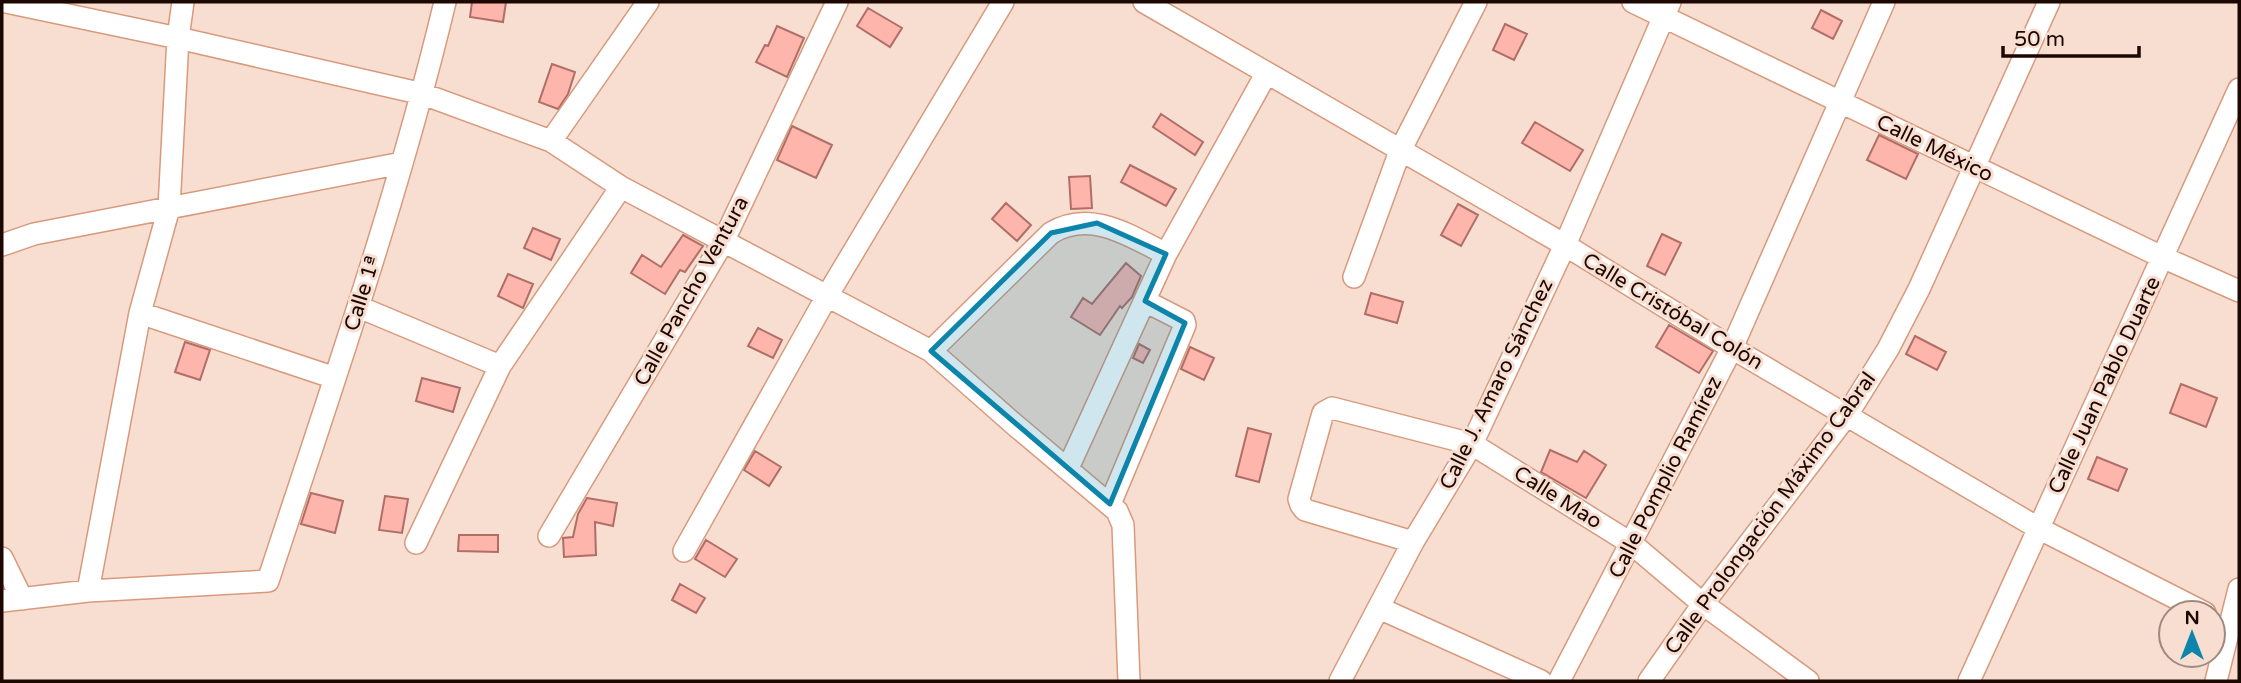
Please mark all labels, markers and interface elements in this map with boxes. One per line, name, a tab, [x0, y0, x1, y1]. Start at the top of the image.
scale bar	[2003, 14, 2140, 58]
text: 50 m	[2014, 27, 2065, 52]
street label: Calle México	[1872, 110, 1997, 187]
street label: Calle Pancho Ventura	[629, 192, 754, 390]
street label: Calle Cristóbal Colón	[1578, 248, 1768, 375]
street label: Calle 1ª	[339, 252, 386, 334]
street label: Calle Juan Pablo Duarte	[2043, 272, 2166, 498]
street label: Calle J. Amaro Sánchez	[1435, 275, 1558, 494]
street label: Calle Prolongación Máximo Cabral	[1660, 367, 1881, 659]
street label: Calle Pomplio Ramírez	[1604, 372, 1727, 582]
street label: Calle Mao	[1509, 461, 1606, 534]
north arrow	[2157, 599, 2227, 669]
text: N	[2184, 607, 2200, 629]

